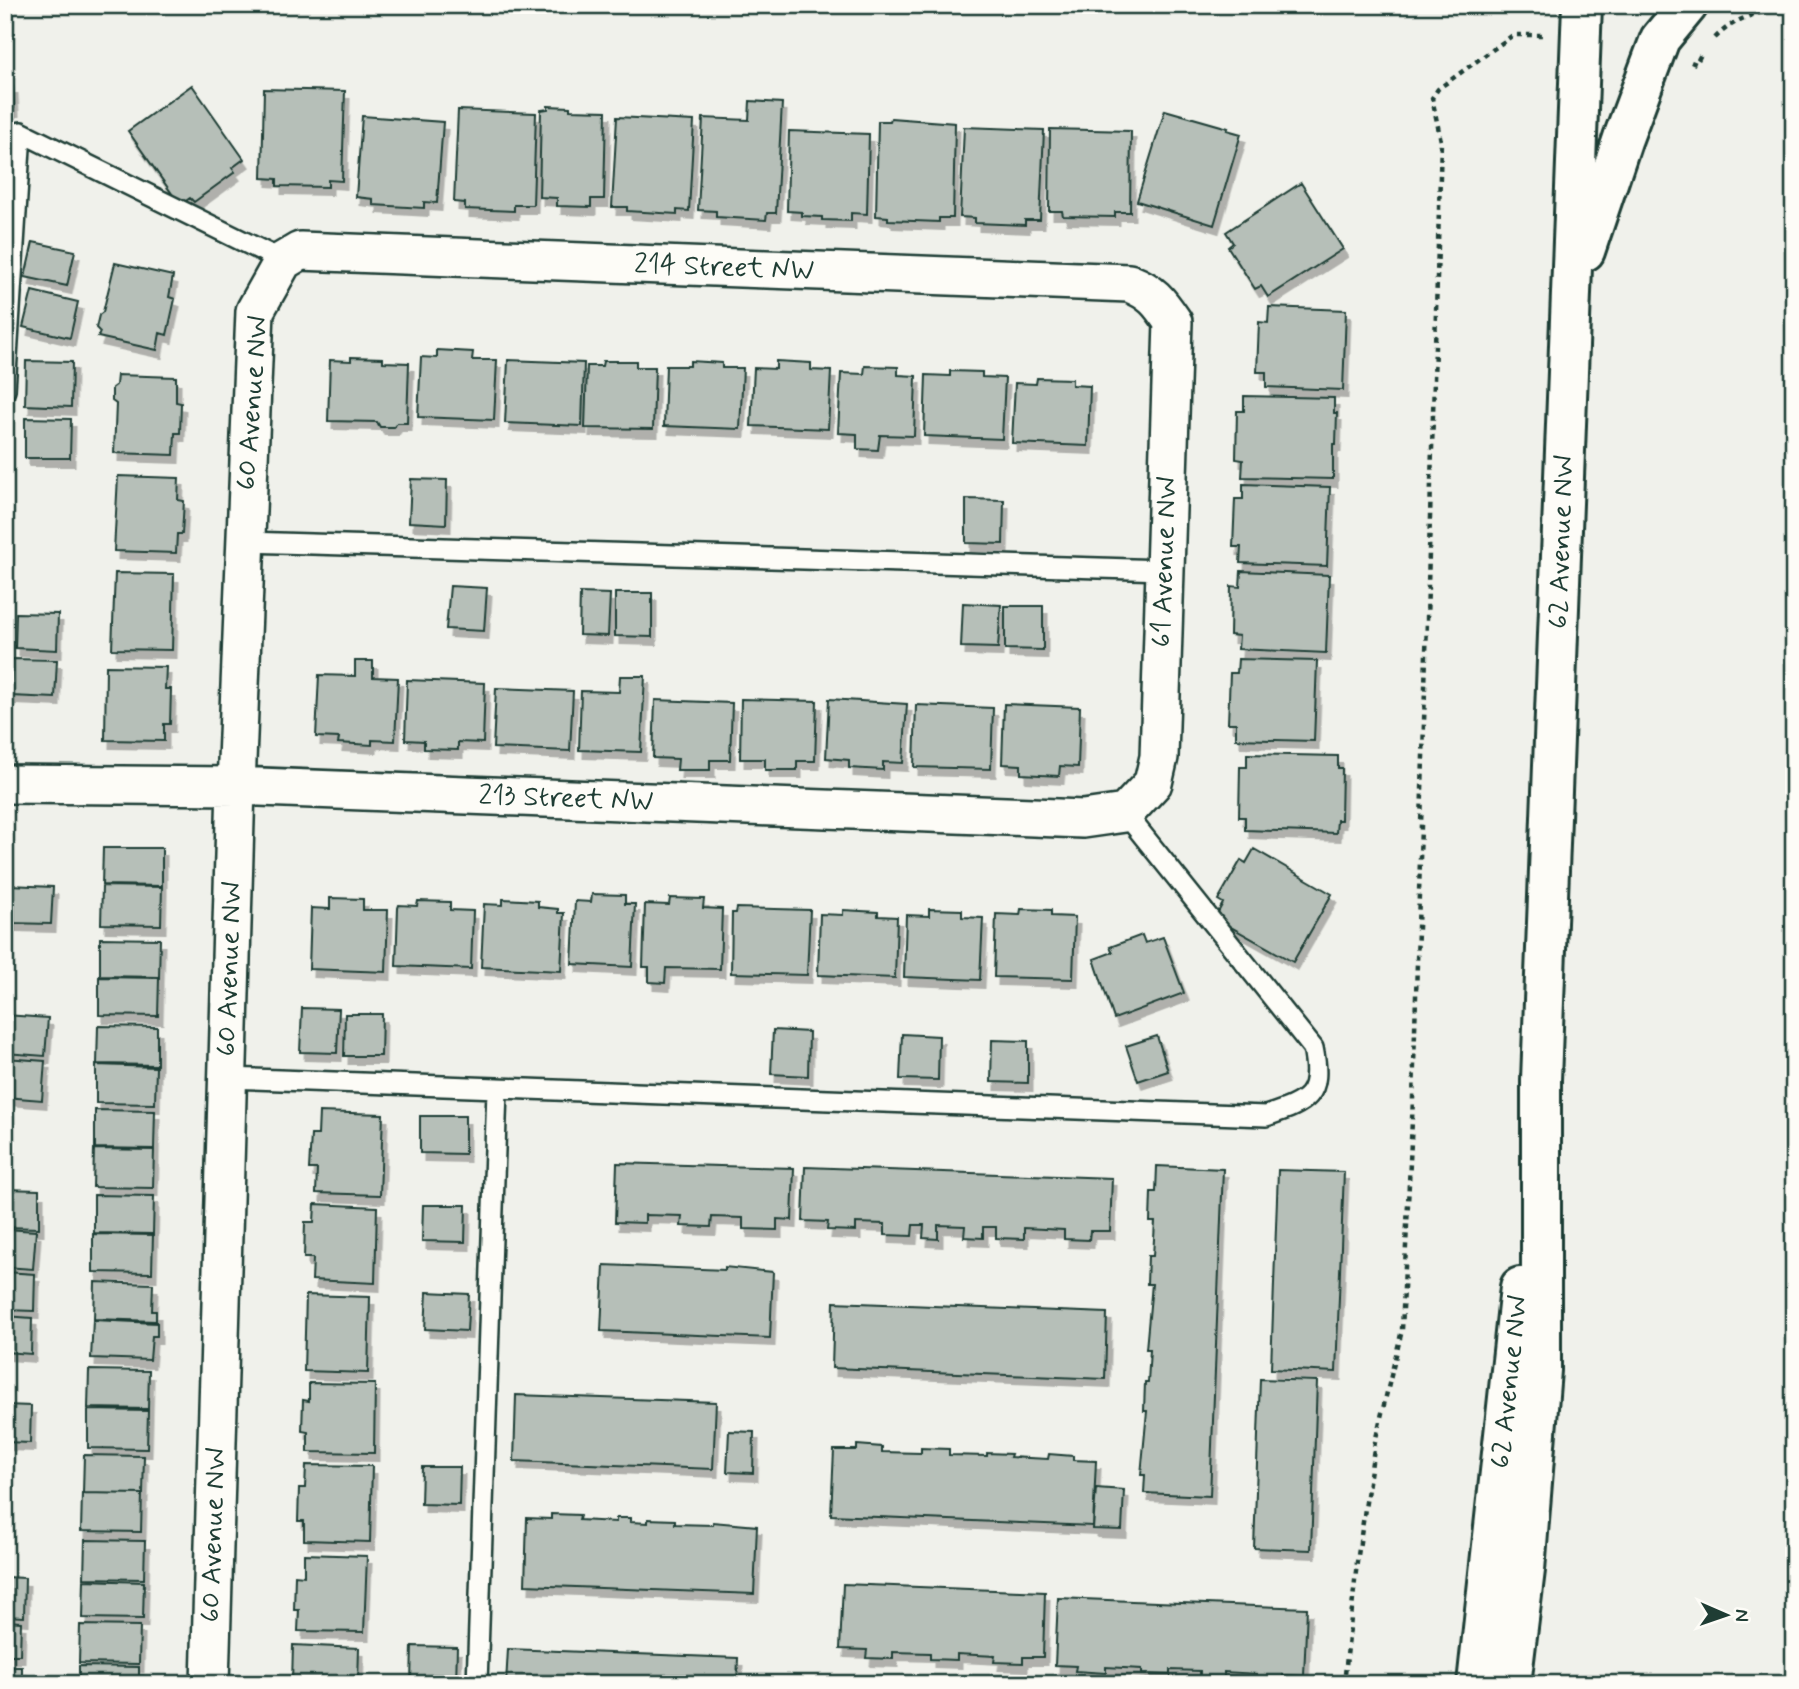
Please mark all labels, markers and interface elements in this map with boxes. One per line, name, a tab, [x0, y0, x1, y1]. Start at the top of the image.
street label: 214 Street NW	[633, 246, 815, 290]
street label: 60 Avenue NW	[228, 314, 278, 492]
street label: 62 Avenue NW	[1540, 454, 1584, 630]
street label: 61 Avenue NW	[1144, 476, 1186, 648]
street label: 213 Street NW	[478, 777, 654, 821]
street label: 60 Avenue NW	[208, 881, 252, 1057]
street label: 62 Avenue NW	[1483, 1294, 1537, 1470]
street label: 60 Avenue NW	[192, 1447, 236, 1623]
north arrow	[1690, 1580, 1760, 1650]
text: N	[1729, 1609, 1754, 1622]

